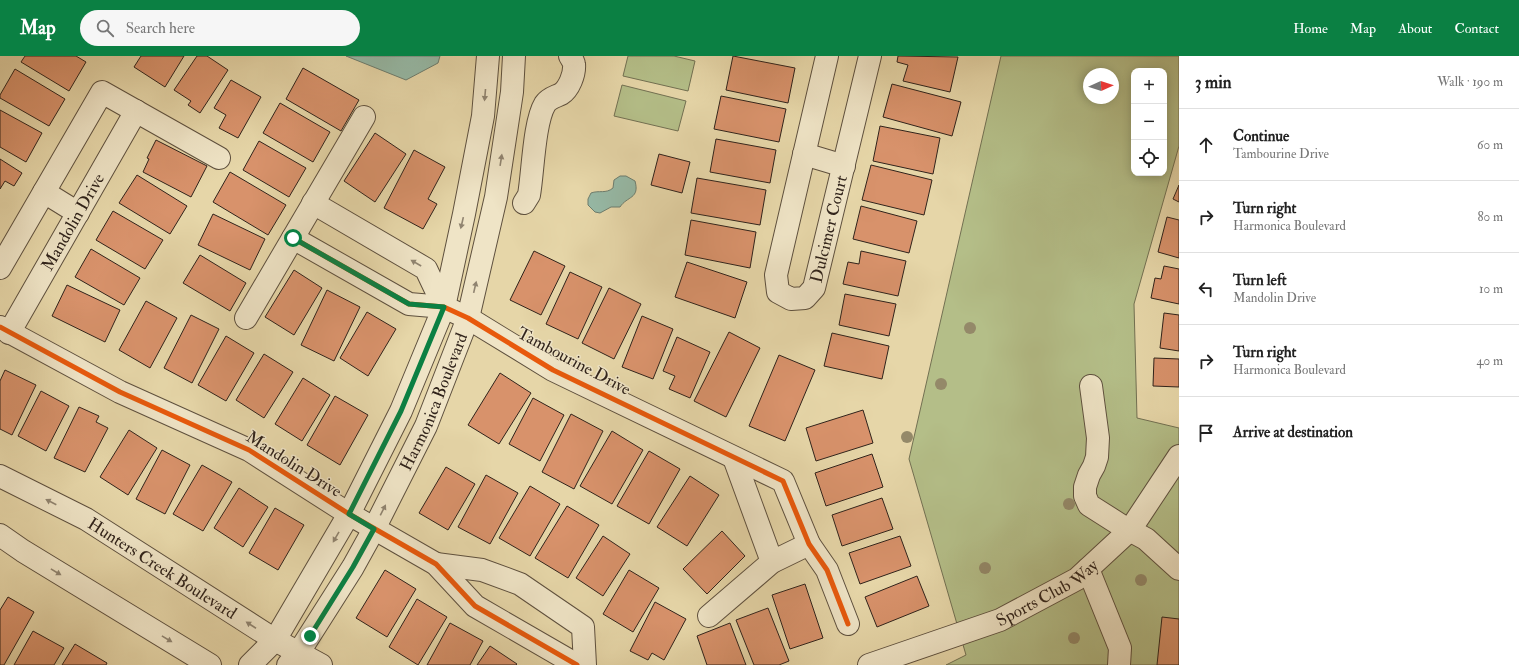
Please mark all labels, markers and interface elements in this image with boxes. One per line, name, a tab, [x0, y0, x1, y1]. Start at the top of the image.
search box	[80, 10, 360, 46]
text: Map	[20, 16, 56, 40]
icon: search	[94, 17, 116, 39]
text: Search here	[126, 19, 195, 38]
text: Home	[1293, 20, 1328, 37]
text: Map	[1350, 20, 1376, 37]
text: About	[1398, 20, 1432, 37]
text: Contact	[1454, 20, 1499, 37]
north arrow	[1083, 68, 1119, 104]
map controls	[1131, 68, 1167, 176]
button: +	[1131, 68, 1167, 104]
text: 3 min	[1195, 72, 1232, 93]
text: Walk · 190 m	[1437, 74, 1503, 90]
one-way arrow	[481, 89, 488, 101]
button: −	[1131, 104, 1167, 140]
text: Continue	[1233, 127, 1289, 146]
icon: ahead	[1195, 134, 1217, 156]
text: 60 m	[1477, 137, 1503, 153]
button: locate	[1131, 140, 1167, 176]
text: Tambourine Drive	[1233, 146, 1329, 162]
one-way arrow	[498, 154, 504, 166]
street label: Mandolin Drive	[36, 169, 109, 274]
street label: Dulcimer Court	[805, 173, 851, 285]
text: Turn right	[1233, 199, 1296, 218]
icon: right	[1195, 206, 1217, 228]
text: 80 m	[1477, 209, 1503, 225]
one-way arrow	[459, 217, 465, 229]
text: Harmonica Boulevard	[1233, 218, 1346, 234]
route start	[284, 229, 302, 247]
one-way arrow	[410, 260, 422, 267]
text: Turn left	[1233, 271, 1287, 290]
icon: left	[1195, 278, 1217, 300]
one-way arrow	[472, 281, 478, 293]
text: 10 m	[1479, 281, 1503, 297]
text: Mandolin Drive	[1233, 290, 1316, 306]
street label: Tambourine Drive	[514, 322, 634, 400]
street label: Harmonica Boulevard	[395, 329, 472, 474]
text: Turn right	[1233, 343, 1296, 362]
icon: right	[1195, 350, 1217, 372]
text: 40 m	[1477, 353, 1503, 369]
text: Harmonica Boulevard	[1233, 362, 1346, 378]
icon: arrive	[1195, 422, 1217, 444]
text: Arrive at destination	[1233, 423, 1353, 442]
street label: Mandolin Drive	[242, 426, 346, 502]
one-way arrow	[45, 499, 57, 505]
one-way arrow	[380, 504, 387, 516]
street label: Hunters Creek Boulevard	[84, 513, 241, 624]
one-way arrow	[333, 531, 340, 543]
street label: Sports Club Way	[992, 554, 1103, 631]
one-way arrow	[50, 568, 62, 575]
one-way arrow	[245, 621, 257, 628]
route end	[301, 627, 319, 645]
one-way arrow	[161, 636, 173, 643]

